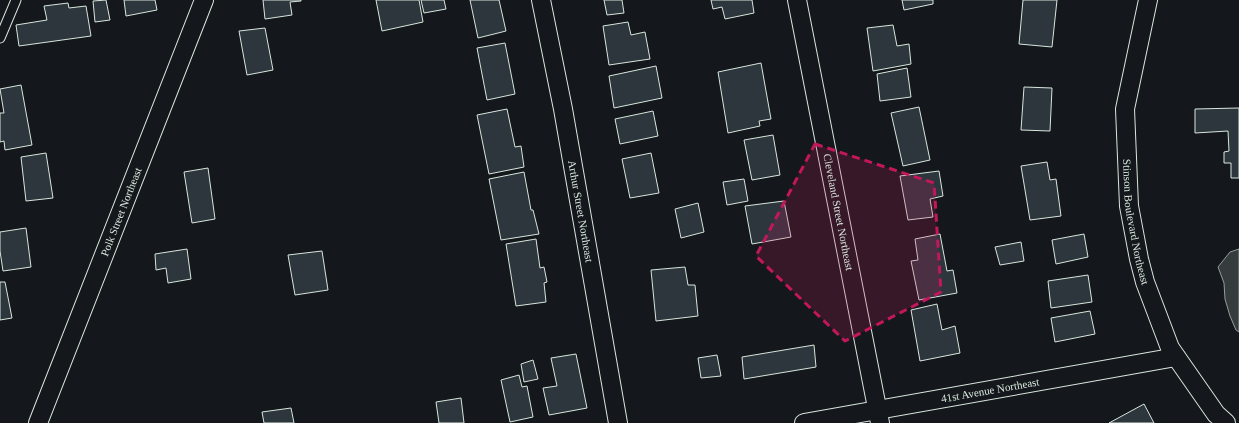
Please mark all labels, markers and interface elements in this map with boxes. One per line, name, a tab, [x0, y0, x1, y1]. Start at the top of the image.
street label: Cleveland Street Northeast	[821, 153, 856, 271]
street label: Arthur Street Northeast	[566, 159, 596, 263]
street label: Stinson Boulevard Northeast	[1121, 159, 1151, 286]
street label: Polk Street Northeast	[98, 166, 144, 258]
street label: 41st Avenue Northeast	[940, 375, 1040, 405]

